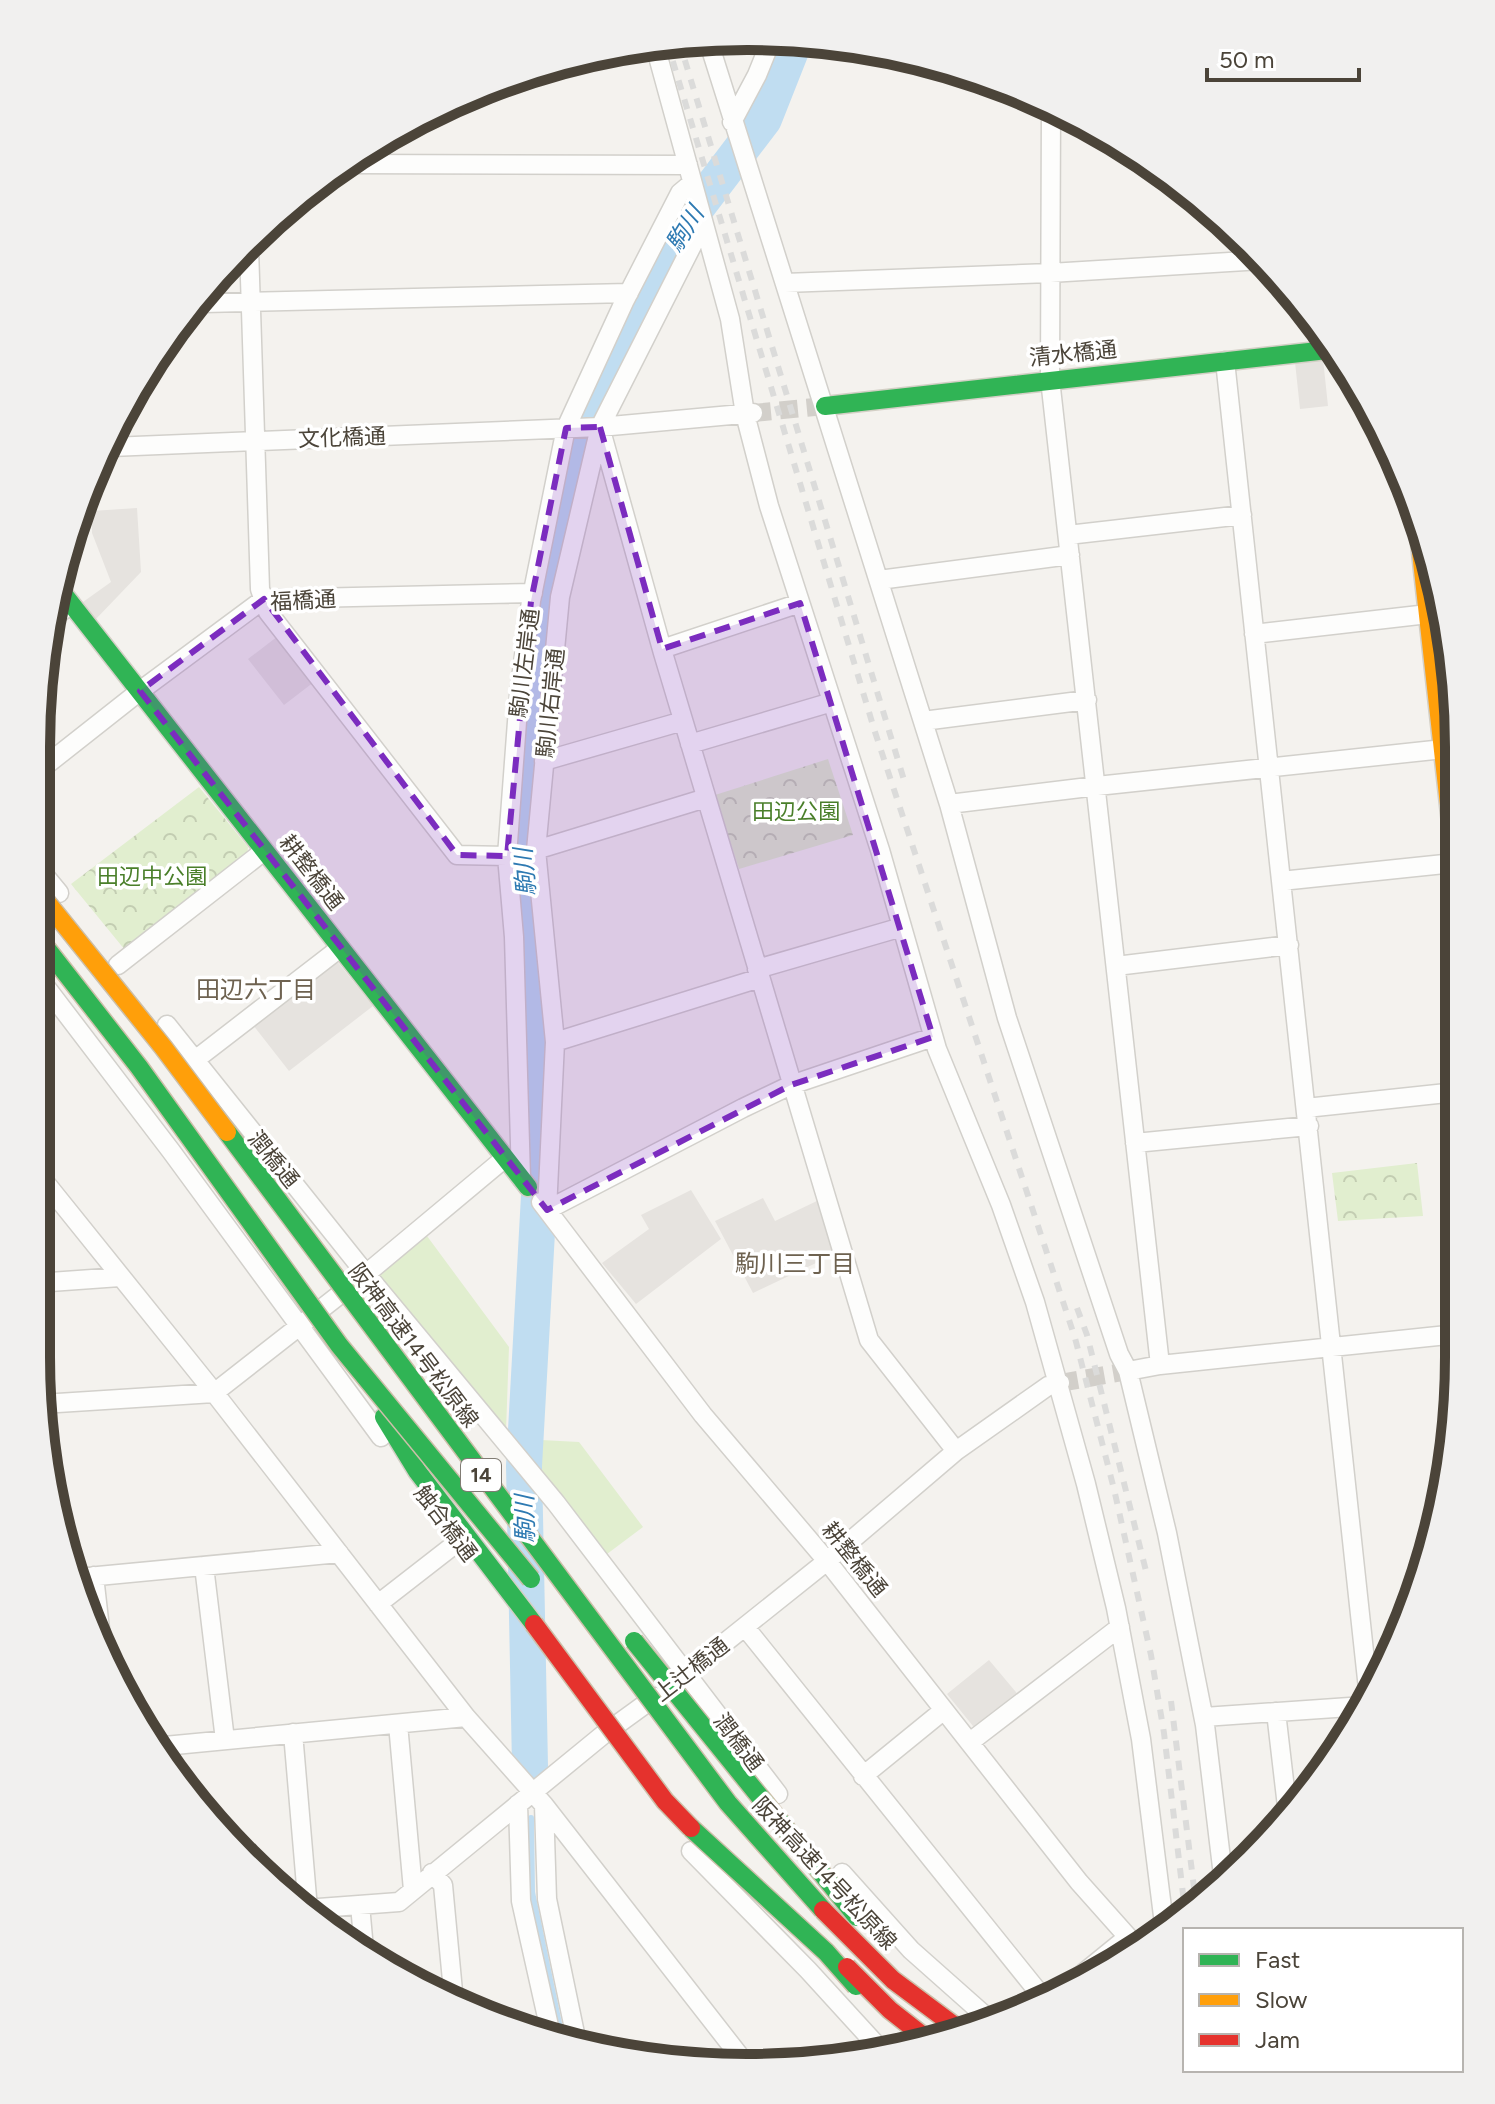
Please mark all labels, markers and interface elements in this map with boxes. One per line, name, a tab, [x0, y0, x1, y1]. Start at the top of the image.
scale bar	[1207, 32, 1359, 82]
text: 50 m	[1219, 45, 1275, 74]
water label: 駒川	[660, 198, 711, 257]
street label: 清水橋通	[1028, 335, 1118, 372]
street label: 文化橋通	[298, 422, 386, 453]
street label: 福橋通	[269, 585, 337, 616]
street label: 駒川左岸通	[504, 607, 545, 719]
street label: 駒川右岸通	[531, 647, 570, 759]
park label: 田辺公園	[752, 798, 840, 825]
street label: 耕整橋通	[274, 829, 349, 915]
water label: 駒川	[508, 844, 541, 897]
park label: 田辺中公園	[97, 863, 207, 890]
district label: 田辺六丁目	[196, 975, 316, 1004]
street label: 潤橋通	[242, 1125, 305, 1193]
district label: 駒川三丁目	[735, 1249, 855, 1278]
street label: 阪神高速14号松原線	[343, 1258, 484, 1433]
road number: 14	[461, 1459, 501, 1491]
street label: 触合橋通	[408, 1480, 483, 1567]
water label: 駒川	[510, 1492, 539, 1543]
street label: 耕整橋通	[816, 1517, 893, 1602]
street label: 上辻橋通	[648, 1632, 734, 1707]
street label: 潤橋通	[708, 1708, 769, 1777]
street label: 阪神高速14号松原線	[747, 1791, 902, 1955]
legend	[1183, 1928, 1463, 2072]
text: Fast	[1255, 1945, 1300, 1974]
text: Slow	[1255, 1985, 1308, 2014]
text: Jam	[1255, 2025, 1300, 2054]

